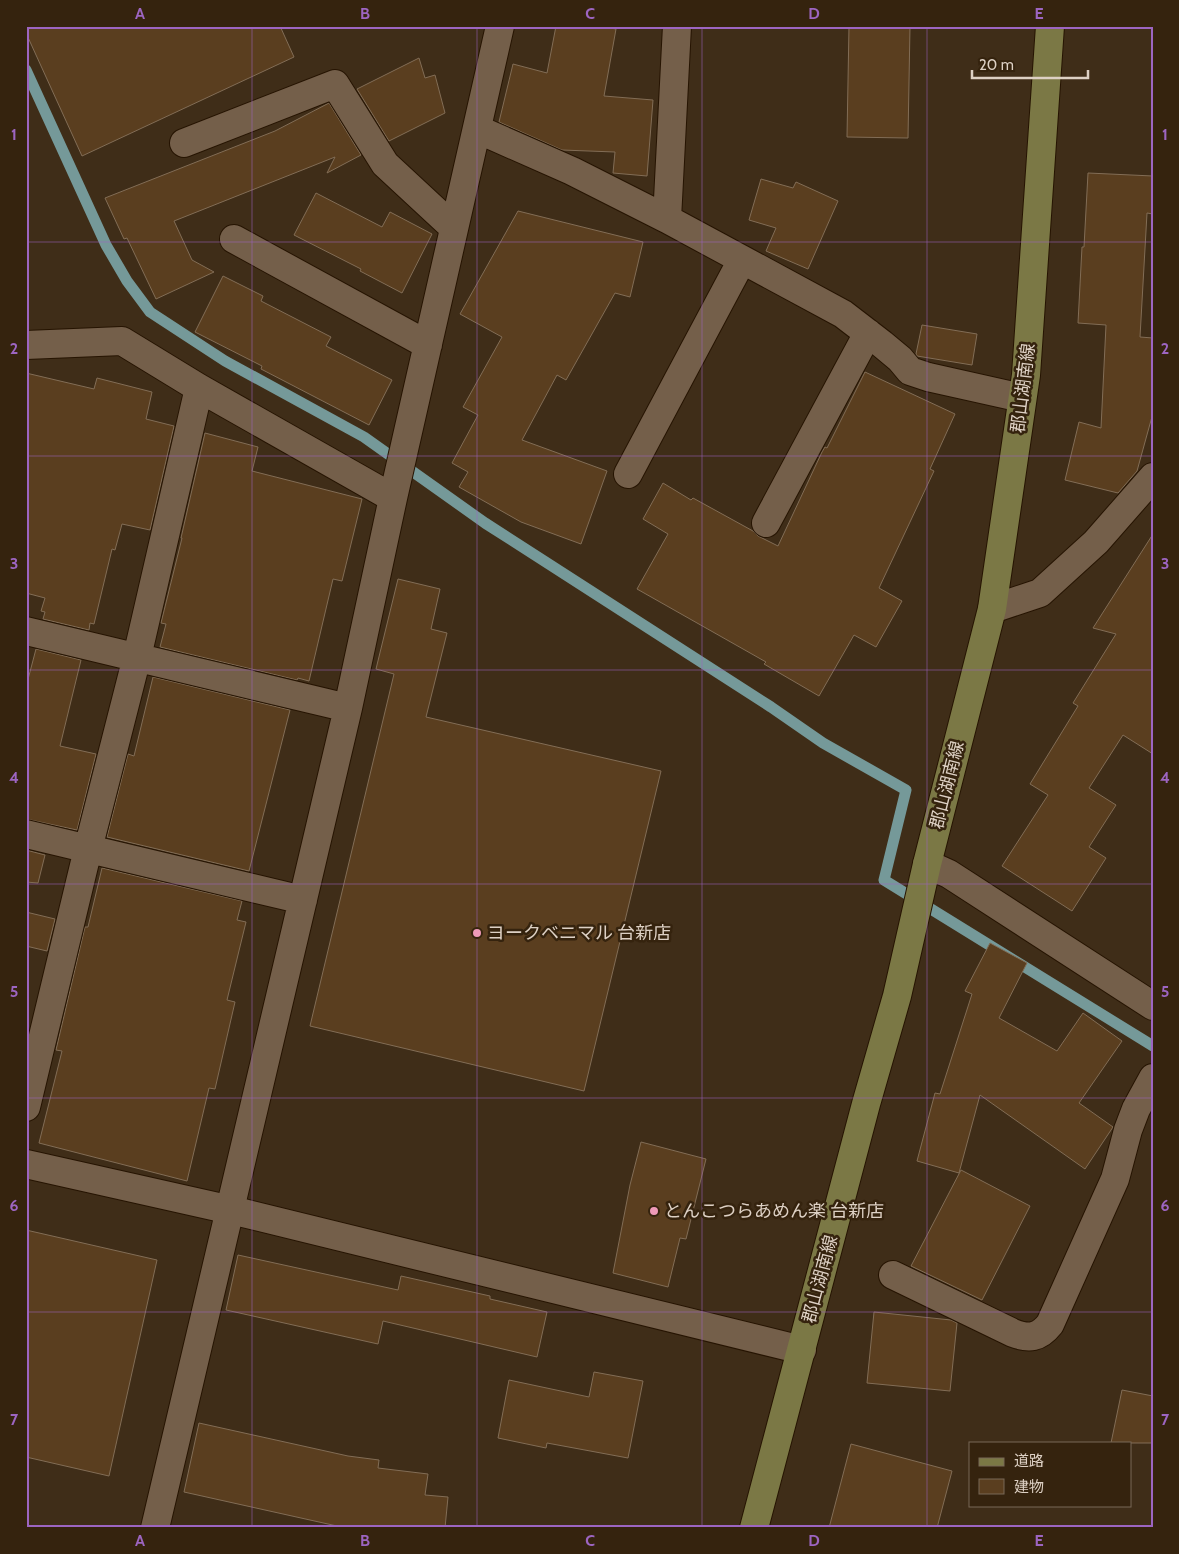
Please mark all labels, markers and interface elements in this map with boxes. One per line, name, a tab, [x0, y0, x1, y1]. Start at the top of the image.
text: A	[135, 4, 145, 23]
text: B	[360, 4, 370, 23]
text: C	[585, 4, 595, 23]
text: D	[808, 4, 820, 23]
text: E	[1034, 4, 1044, 23]
scale bar	[972, 48, 1088, 80]
text: 20 m	[979, 56, 1014, 74]
text: 1	[11, 125, 17, 144]
text: 1	[1162, 125, 1168, 144]
text: 2	[10, 339, 18, 358]
text: 2	[1161, 339, 1169, 358]
street label: 郡山湖南線	[1007, 342, 1039, 434]
text: 3	[10, 554, 18, 573]
text: 3	[1161, 554, 1169, 573]
street label: 郡山湖南線	[925, 739, 969, 831]
text: 4	[9, 768, 19, 787]
text: 4	[1160, 768, 1170, 787]
place label: ヨークベニマル 台新店	[487, 922, 671, 944]
marker: ヨークベニマル 台新店	[471, 927, 483, 939]
text: 5	[10, 982, 18, 1001]
text: 5	[1161, 982, 1169, 1001]
text: 6	[10, 1196, 19, 1215]
text: 6	[1161, 1196, 1170, 1215]
place label: とんこつらあめん楽 台新店	[664, 1200, 884, 1222]
marker: とんこつらあめん楽 台新店	[648, 1205, 660, 1217]
street label: 郡山湖南線	[798, 1233, 842, 1325]
text: 7	[10, 1410, 19, 1429]
text: 7	[1161, 1410, 1170, 1429]
legend	[969, 1442, 1132, 1506]
text: 道路	[1014, 1452, 1044, 1470]
text: 建物	[1014, 1478, 1044, 1496]
text: A	[135, 1531, 145, 1550]
text: B	[360, 1531, 370, 1550]
text: C	[585, 1531, 595, 1550]
text: D	[808, 1531, 820, 1550]
text: E	[1034, 1531, 1044, 1550]

